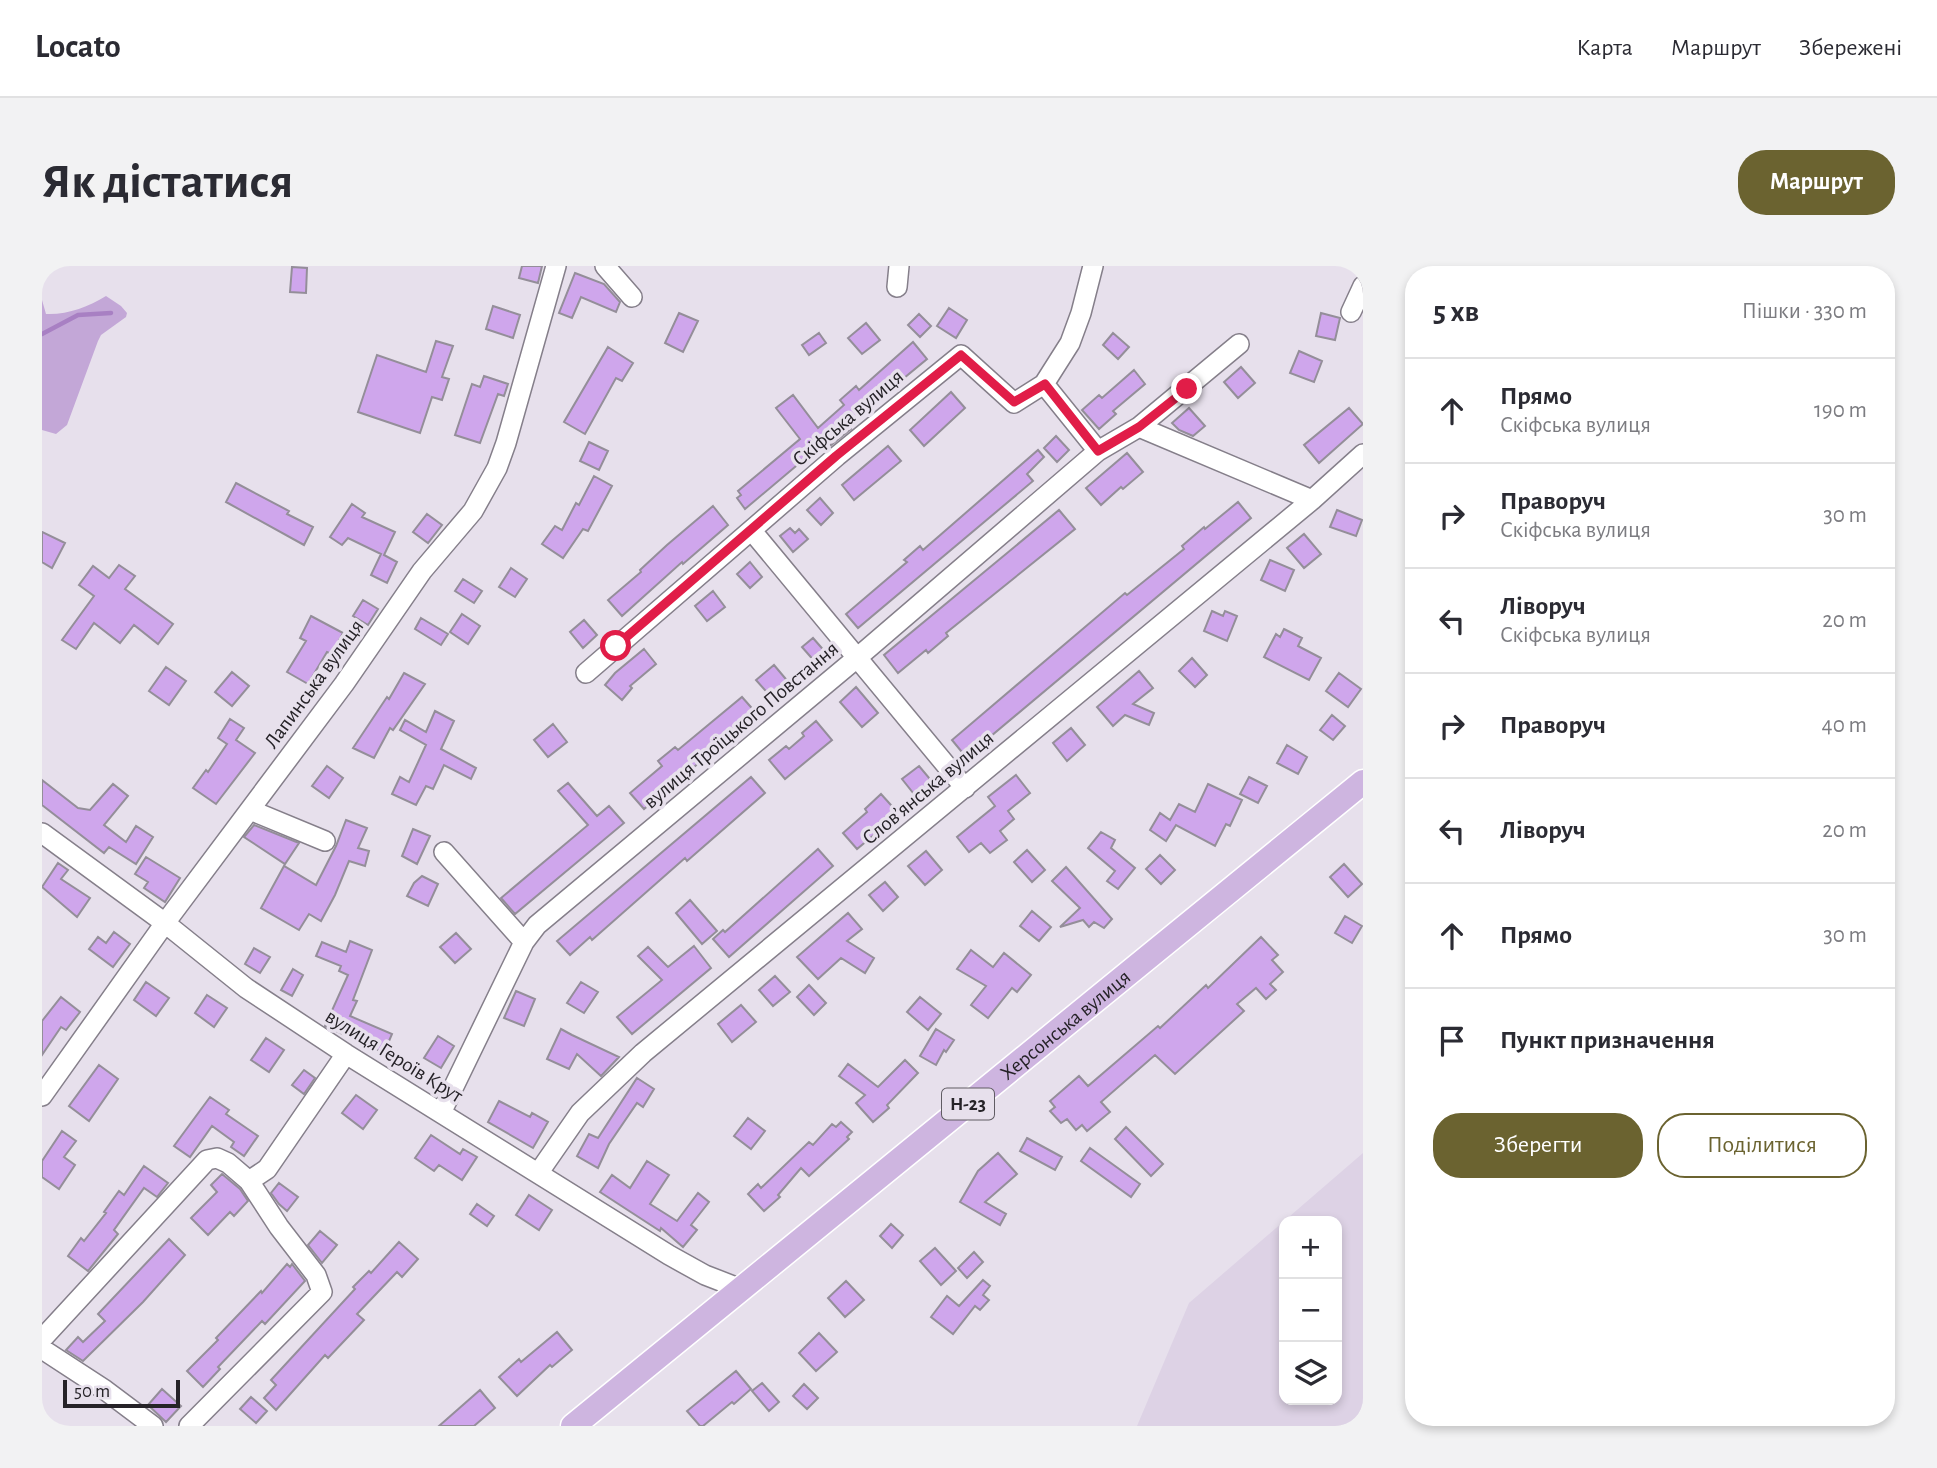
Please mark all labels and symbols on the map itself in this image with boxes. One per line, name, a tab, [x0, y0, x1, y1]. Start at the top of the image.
street label: Скіфська вулиця	[788, 366, 908, 470]
route end	[1171, 373, 1202, 404]
street label: Лапинська вулиця	[260, 616, 368, 752]
route start	[600, 630, 631, 661]
street label: вулиця Троїцького Повстання	[640, 638, 842, 812]
street label: Словʼянська вулиця	[858, 727, 998, 849]
street label: Херсонська вулиця	[996, 966, 1134, 1084]
street label: вулиця Героїв Крут	[322, 1005, 467, 1107]
road number: Н-23	[942, 1088, 994, 1119]
scale bar	[63, 1377, 180, 1409]

